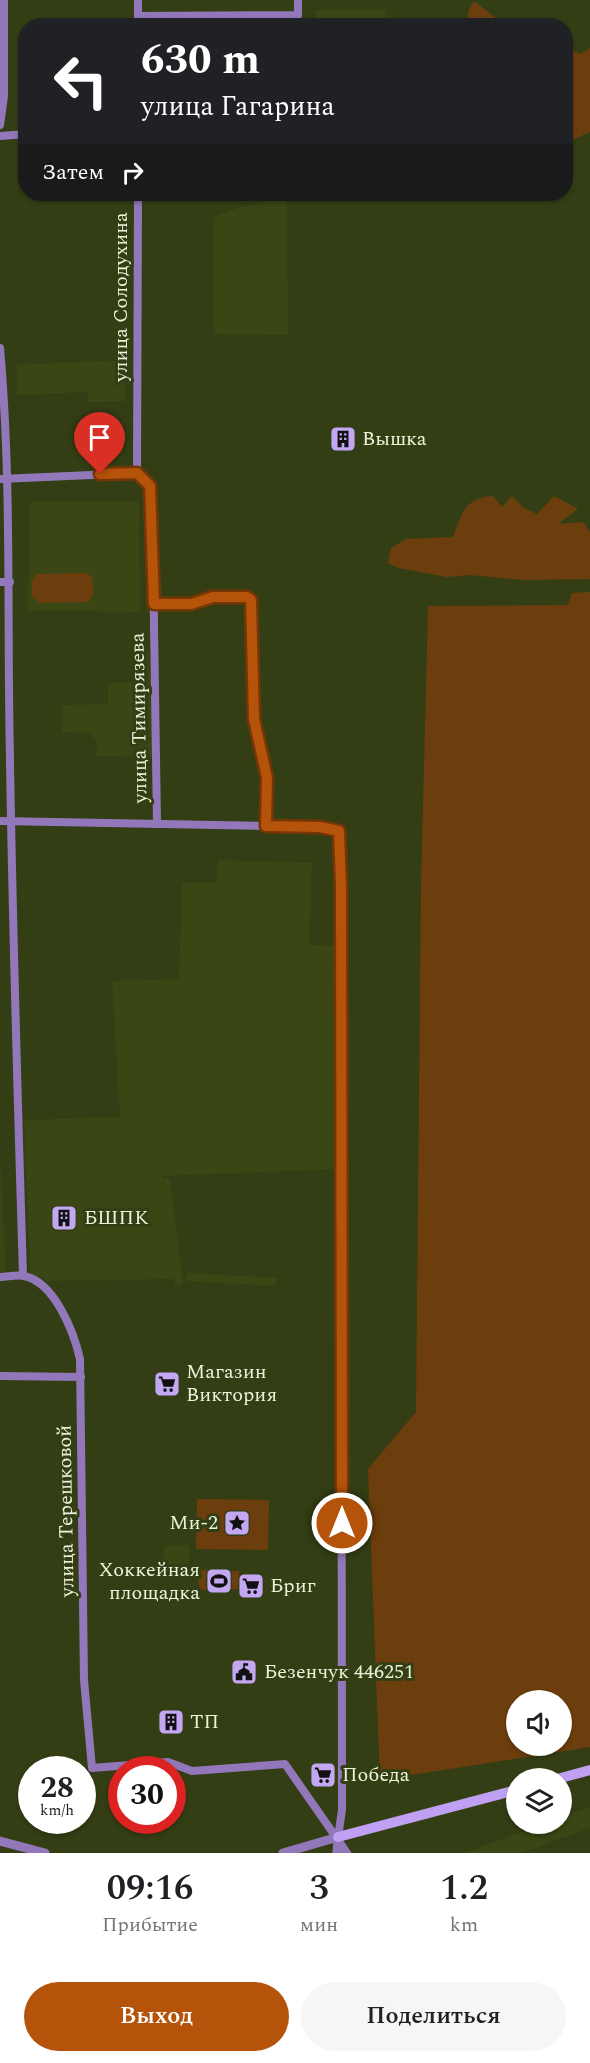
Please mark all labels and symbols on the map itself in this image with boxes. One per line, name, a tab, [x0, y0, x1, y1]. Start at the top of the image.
street label: улица Солодухина	[106, 212, 136, 383]
pin	[74, 412, 125, 474]
building icon: Вышка	[328, 424, 358, 454]
place label: Вышка	[362, 424, 427, 454]
street label: улица Тимирязева	[123, 632, 156, 805]
building icon: БШПК	[49, 1203, 79, 1233]
place label: БШПК	[84, 1203, 149, 1233]
place label: Магазин Виктория	[186, 1357, 277, 1410]
supermarket icon: Магазин Виктория	[152, 1369, 182, 1399]
street label: улица Терешковой	[49, 1425, 83, 1598]
position arrow	[310, 1491, 374, 1555]
place label: Ми-2	[169, 1508, 218, 1538]
place icon: Ми-2	[222, 1508, 252, 1538]
place label: Хоккейная площадка	[99, 1555, 200, 1608]
sports icon: Хоккейная площадка	[204, 1566, 234, 1596]
supermarket icon: Бриг	[236, 1571, 266, 1601]
place label: Бриг	[270, 1571, 316, 1601]
public building icon: Безенчук 446251	[229, 1657, 259, 1687]
place label: Безенчук 446251	[264, 1657, 414, 1687]
building icon: ТП	[156, 1707, 186, 1737]
place label: ТП	[190, 1707, 219, 1737]
speed limit sign: 30	[108, 1756, 186, 1834]
supermarket icon: Победа	[308, 1760, 338, 1790]
place label: Победа	[342, 1760, 410, 1790]

